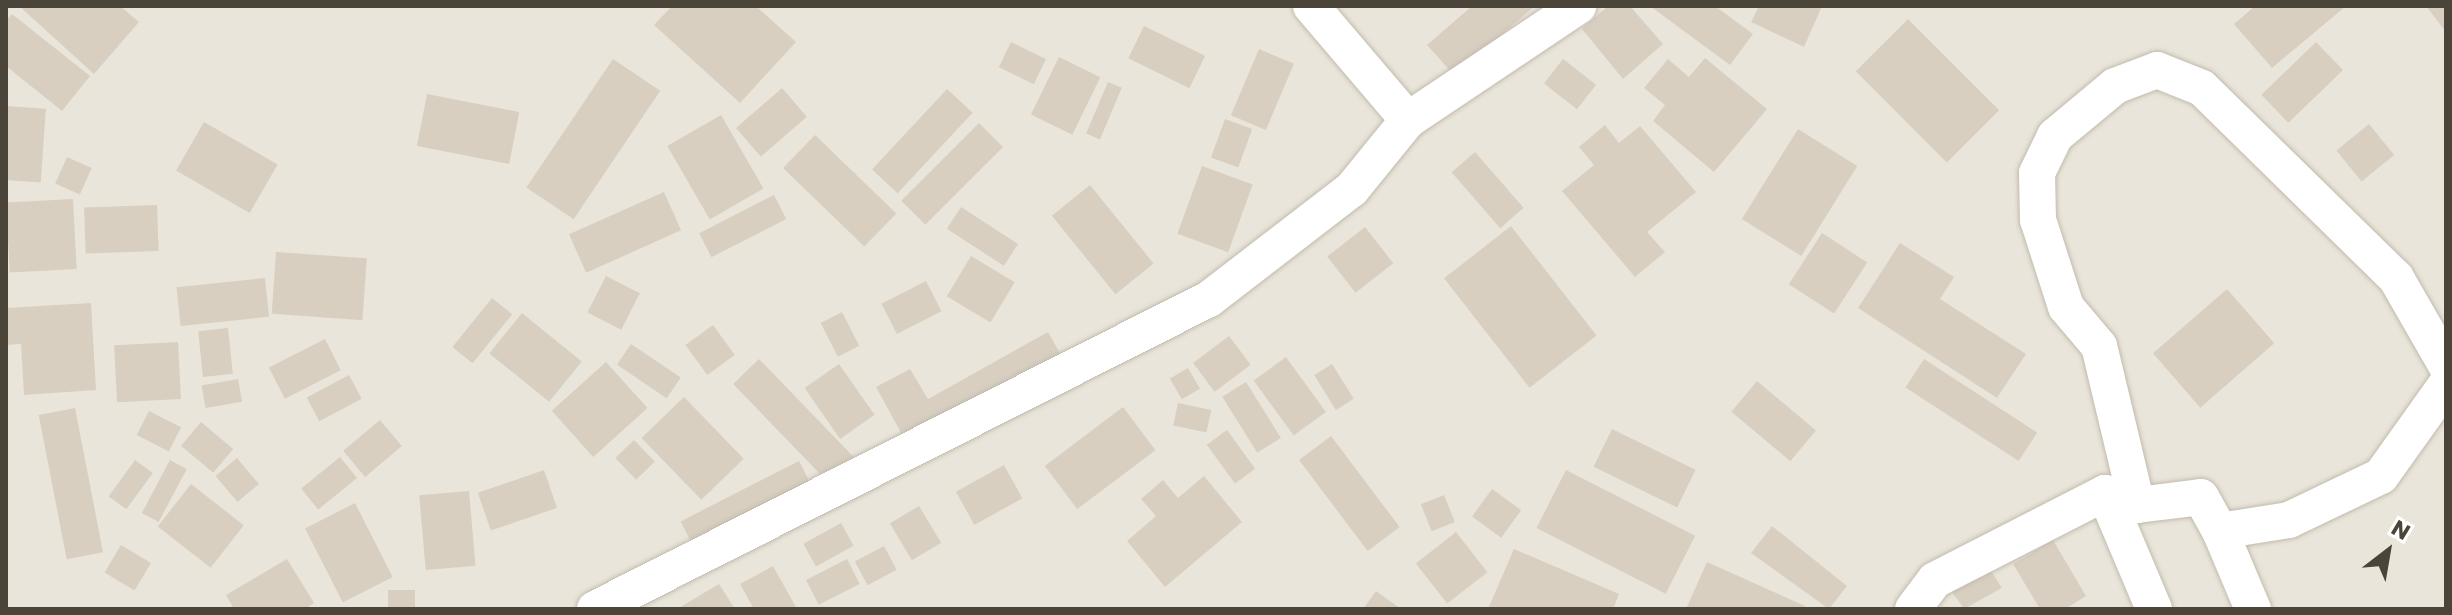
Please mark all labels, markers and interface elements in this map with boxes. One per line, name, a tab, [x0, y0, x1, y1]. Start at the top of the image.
north arrow	[2348, 511, 2428, 591]
text: N	[2386, 512, 2416, 548]

